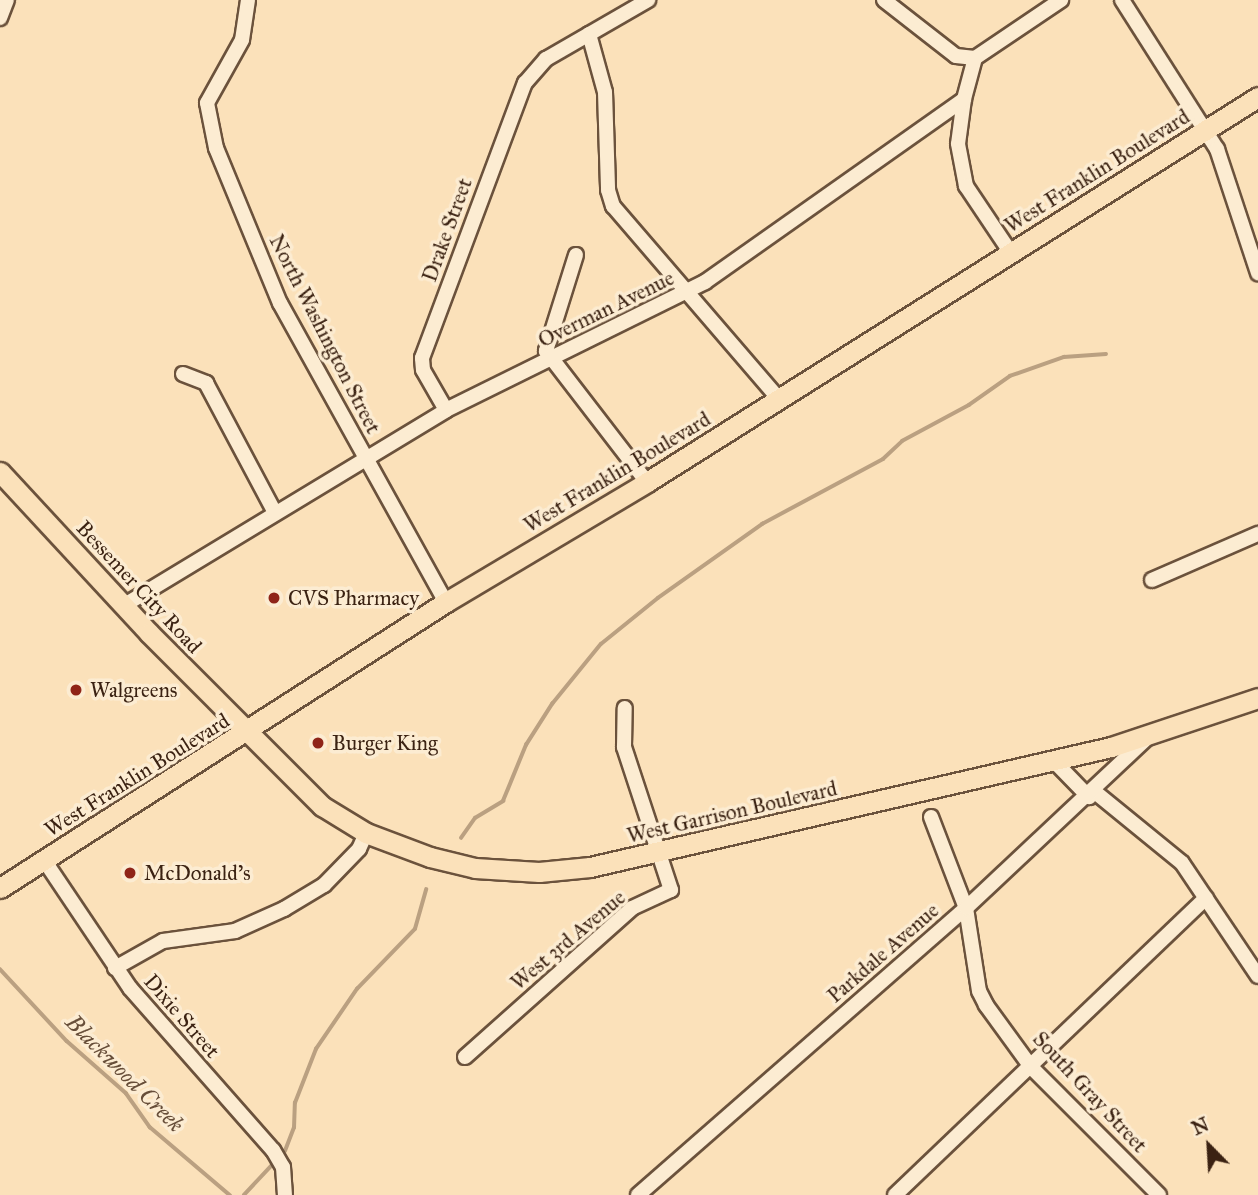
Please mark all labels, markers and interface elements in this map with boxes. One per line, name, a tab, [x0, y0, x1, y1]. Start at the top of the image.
street label: West Franklin Boulevard	[1000, 104, 1194, 238]
street label: Drake Street	[417, 175, 477, 285]
street label: North Washington Street	[264, 230, 386, 438]
street label: Overman Avenue	[534, 265, 678, 353]
street label: West Franklin Boulevard	[519, 406, 715, 538]
street label: Bessemer City Road	[71, 516, 207, 658]
place label: CVS Pharmacy	[288, 585, 419, 611]
marker: CVS Pharmacy	[266, 590, 282, 606]
place label: Walgreens	[90, 677, 178, 703]
marker: Walgreens	[68, 682, 84, 698]
street label: West Franklin Boulevard	[40, 708, 234, 842]
place label: Burger King	[332, 730, 438, 756]
marker: Burger King	[310, 735, 326, 751]
street label: West Garrison Boulevard	[625, 776, 839, 848]
place label: McDonald's	[144, 860, 251, 886]
marker: McDonald's	[122, 865, 138, 881]
street label: West 3rd Avenue	[506, 885, 630, 995]
street label: Parkdale Avenue	[822, 898, 944, 1008]
street label: Dixie Street	[139, 969, 225, 1063]
water label: Blackwood Creek	[60, 1008, 190, 1138]
street label: South Gray Street	[1028, 1026, 1152, 1158]
north arrow	[1174, 1111, 1244, 1181]
text: N	[1188, 1113, 1212, 1140]

